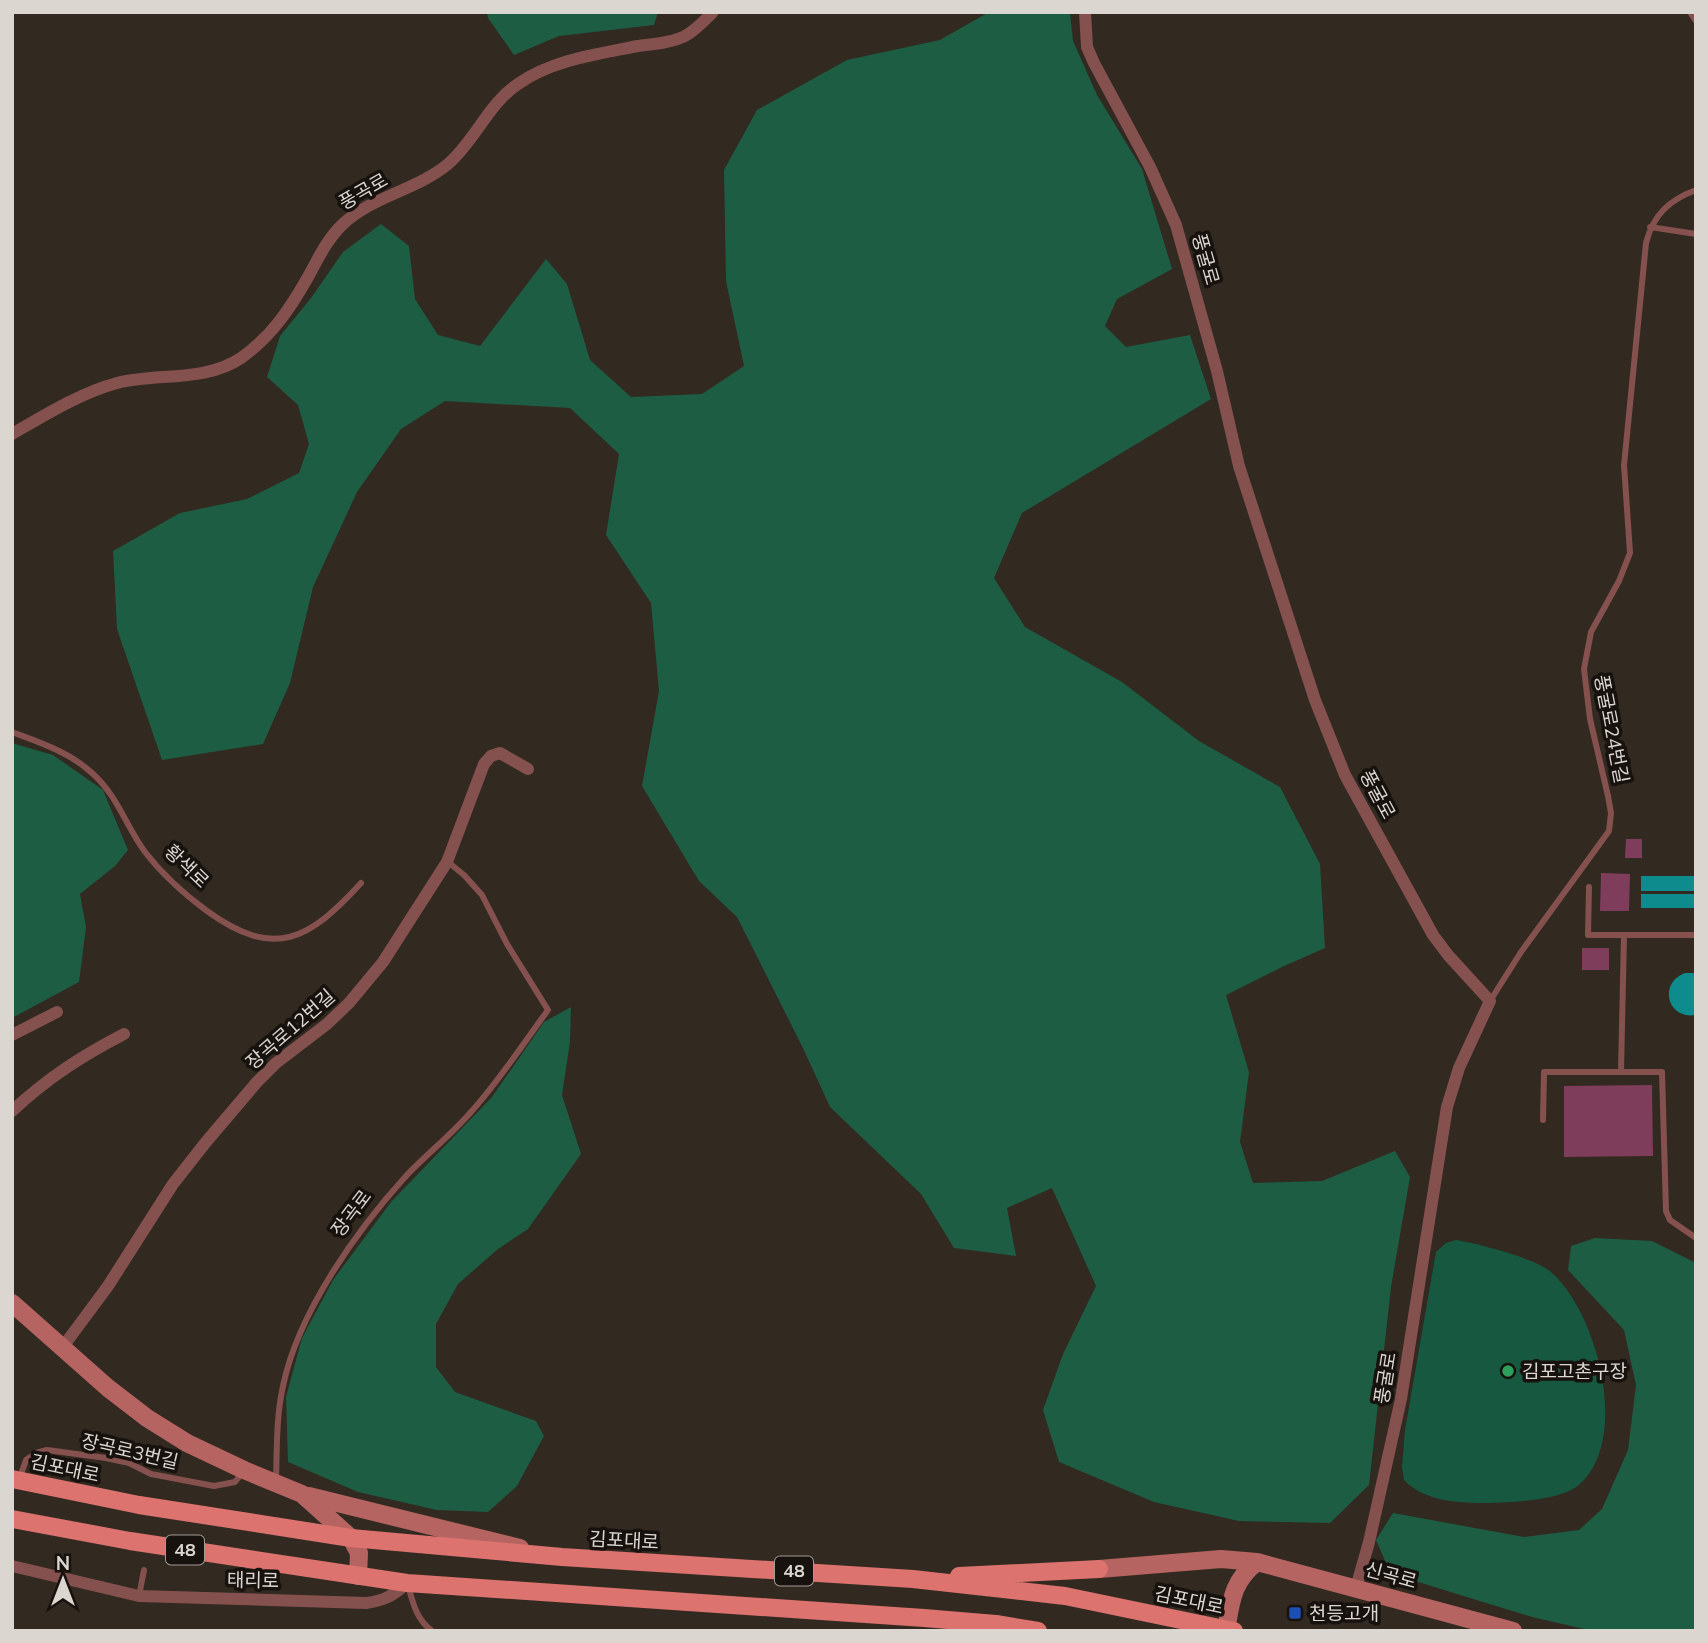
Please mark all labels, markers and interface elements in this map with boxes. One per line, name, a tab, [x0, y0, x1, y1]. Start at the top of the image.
street label: 풍곡로	[334, 167, 392, 215]
street label: 풍굴로	[1187, 230, 1225, 288]
street label: 풍굴로24번길	[1590, 673, 1634, 785]
street label: 풍굴로	[1355, 765, 1401, 823]
street label: 황색로	[160, 839, 214, 893]
street label: 장곡로12번길	[241, 984, 339, 1074]
street label: 장곡로	[326, 1185, 376, 1241]
street label: 풍굴로	[1369, 1350, 1401, 1406]
place label: 김포고촌구장	[1522, 1359, 1627, 1383]
marker: 김포고촌구장	[1500, 1363, 1516, 1379]
street label: 장곡로3번길	[79, 1428, 181, 1474]
street label: 김포대로	[28, 1449, 102, 1487]
street label: 김포대로	[588, 1526, 660, 1554]
road number: 48	[166, 1535, 204, 1564]
north arrow	[28, 1545, 98, 1615]
text: N	[56, 1551, 70, 1575]
road number: 48	[775, 1556, 813, 1586]
street label: 신곡로	[1363, 1557, 1419, 1593]
street label: 태리로	[227, 1568, 279, 1592]
street label: 김포대로	[1152, 1581, 1226, 1619]
place label: 천등고개	[1309, 1601, 1379, 1625]
marker: 천등고개	[1287, 1605, 1303, 1621]

